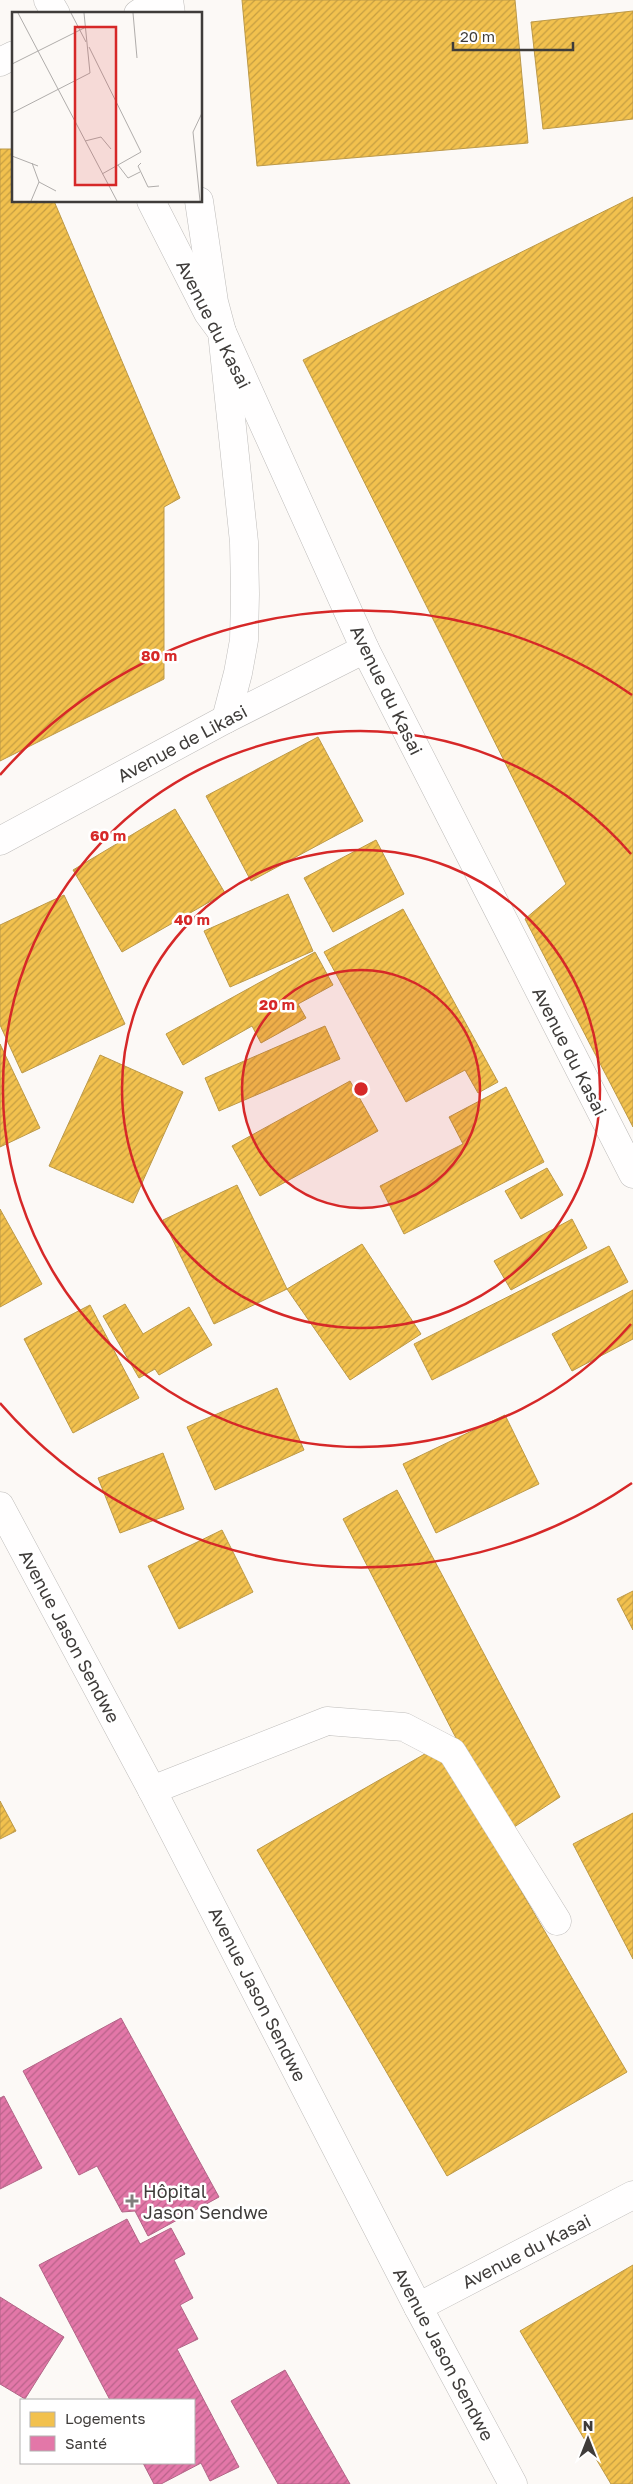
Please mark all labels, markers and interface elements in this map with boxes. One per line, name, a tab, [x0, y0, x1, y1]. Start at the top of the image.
inset map	[12, 12, 202, 202]
scale bar	[453, 20, 573, 52]
text: 20 m	[460, 27, 495, 45]
street label: Avenue du Kasai	[172, 256, 256, 392]
street label: Avenue du Kasai	[346, 622, 428, 758]
text: 80 m	[141, 646, 177, 664]
street label: Avenue de Likasi	[113, 700, 251, 786]
text: 60 m	[90, 826, 126, 844]
text: 40 m	[174, 910, 210, 928]
street label: Avenue du Kasai	[528, 983, 612, 1119]
text: 20 m	[259, 995, 295, 1013]
centre of rings	[352, 1080, 370, 1098]
street label: Avenue Jason Sendwe	[15, 1546, 125, 1726]
street label: Avenue Jason Sendwe	[204, 1903, 312, 2085]
place label: Hôpital Jason Sendwe	[143, 2180, 268, 2223]
marker: Hôpital Jason Sendwe	[125, 2194, 139, 2208]
street label: Avenue du Kasai	[458, 2209, 594, 2293]
street label: Avenue Jason Sendwe	[389, 2264, 499, 2444]
legend	[20, 2399, 195, 2464]
text: Logements	[65, 2409, 145, 2427]
north arrow	[563, 2414, 613, 2464]
text: N	[583, 2417, 593, 2434]
text: Santé	[65, 2434, 107, 2452]

